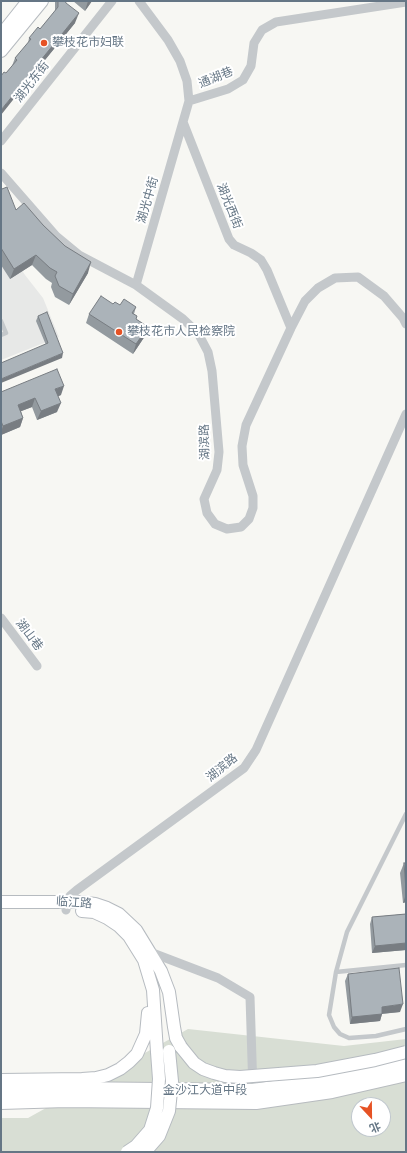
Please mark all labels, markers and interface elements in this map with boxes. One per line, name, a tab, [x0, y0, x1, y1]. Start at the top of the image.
place label: 攀枝花市妇联	[52, 36, 124, 50]
marker: 攀枝花市妇联	[39, 38, 49, 48]
street label: 湖光东街	[12, 59, 52, 105]
street label: 通湖巷	[197, 65, 235, 91]
street label: 湖光中街	[134, 175, 162, 225]
street label: 湖光西街	[213, 181, 245, 231]
place label: 攀枝花市人民检察院	[127, 325, 235, 339]
marker: 攀枝花市人民检察院	[114, 327, 124, 337]
street label: 湖滨路	[197, 424, 213, 460]
street label: 湖山巷	[12, 616, 46, 654]
street label: 湖滨路	[203, 751, 241, 785]
street label: 临江路	[56, 895, 92, 911]
street label: 金沙江大道中段	[163, 1084, 247, 1098]
north arrow	[351, 1097, 391, 1137]
text: 北	[367, 1119, 383, 1137]

